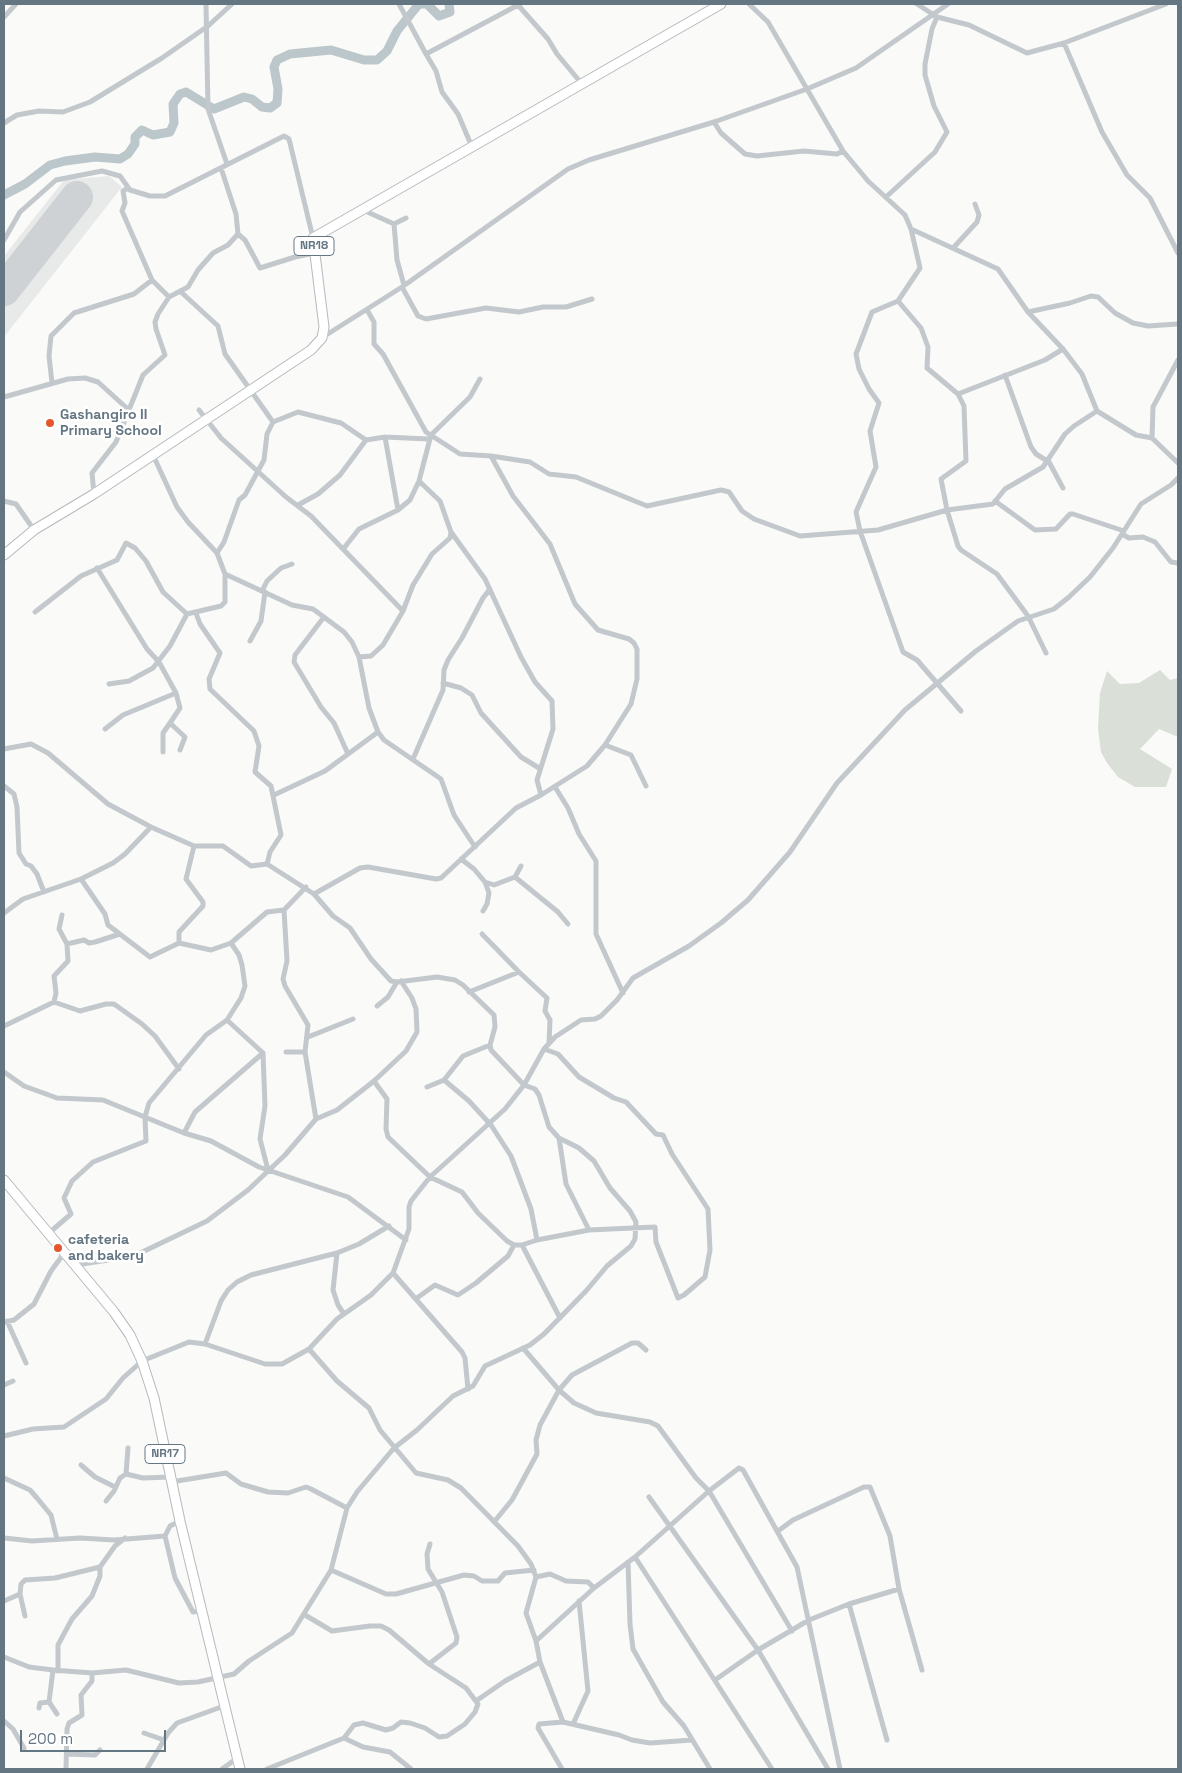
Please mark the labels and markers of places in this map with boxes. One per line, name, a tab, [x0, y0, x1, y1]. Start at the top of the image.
place label: Gashangiro II Primary School	[60, 407, 162, 440]
marker: Gashangiro II Primary School	[44, 417, 56, 429]
place label: cafeteria and bakery	[68, 1232, 144, 1264]
marker: cafeteria and bakery	[52, 1242, 64, 1254]

